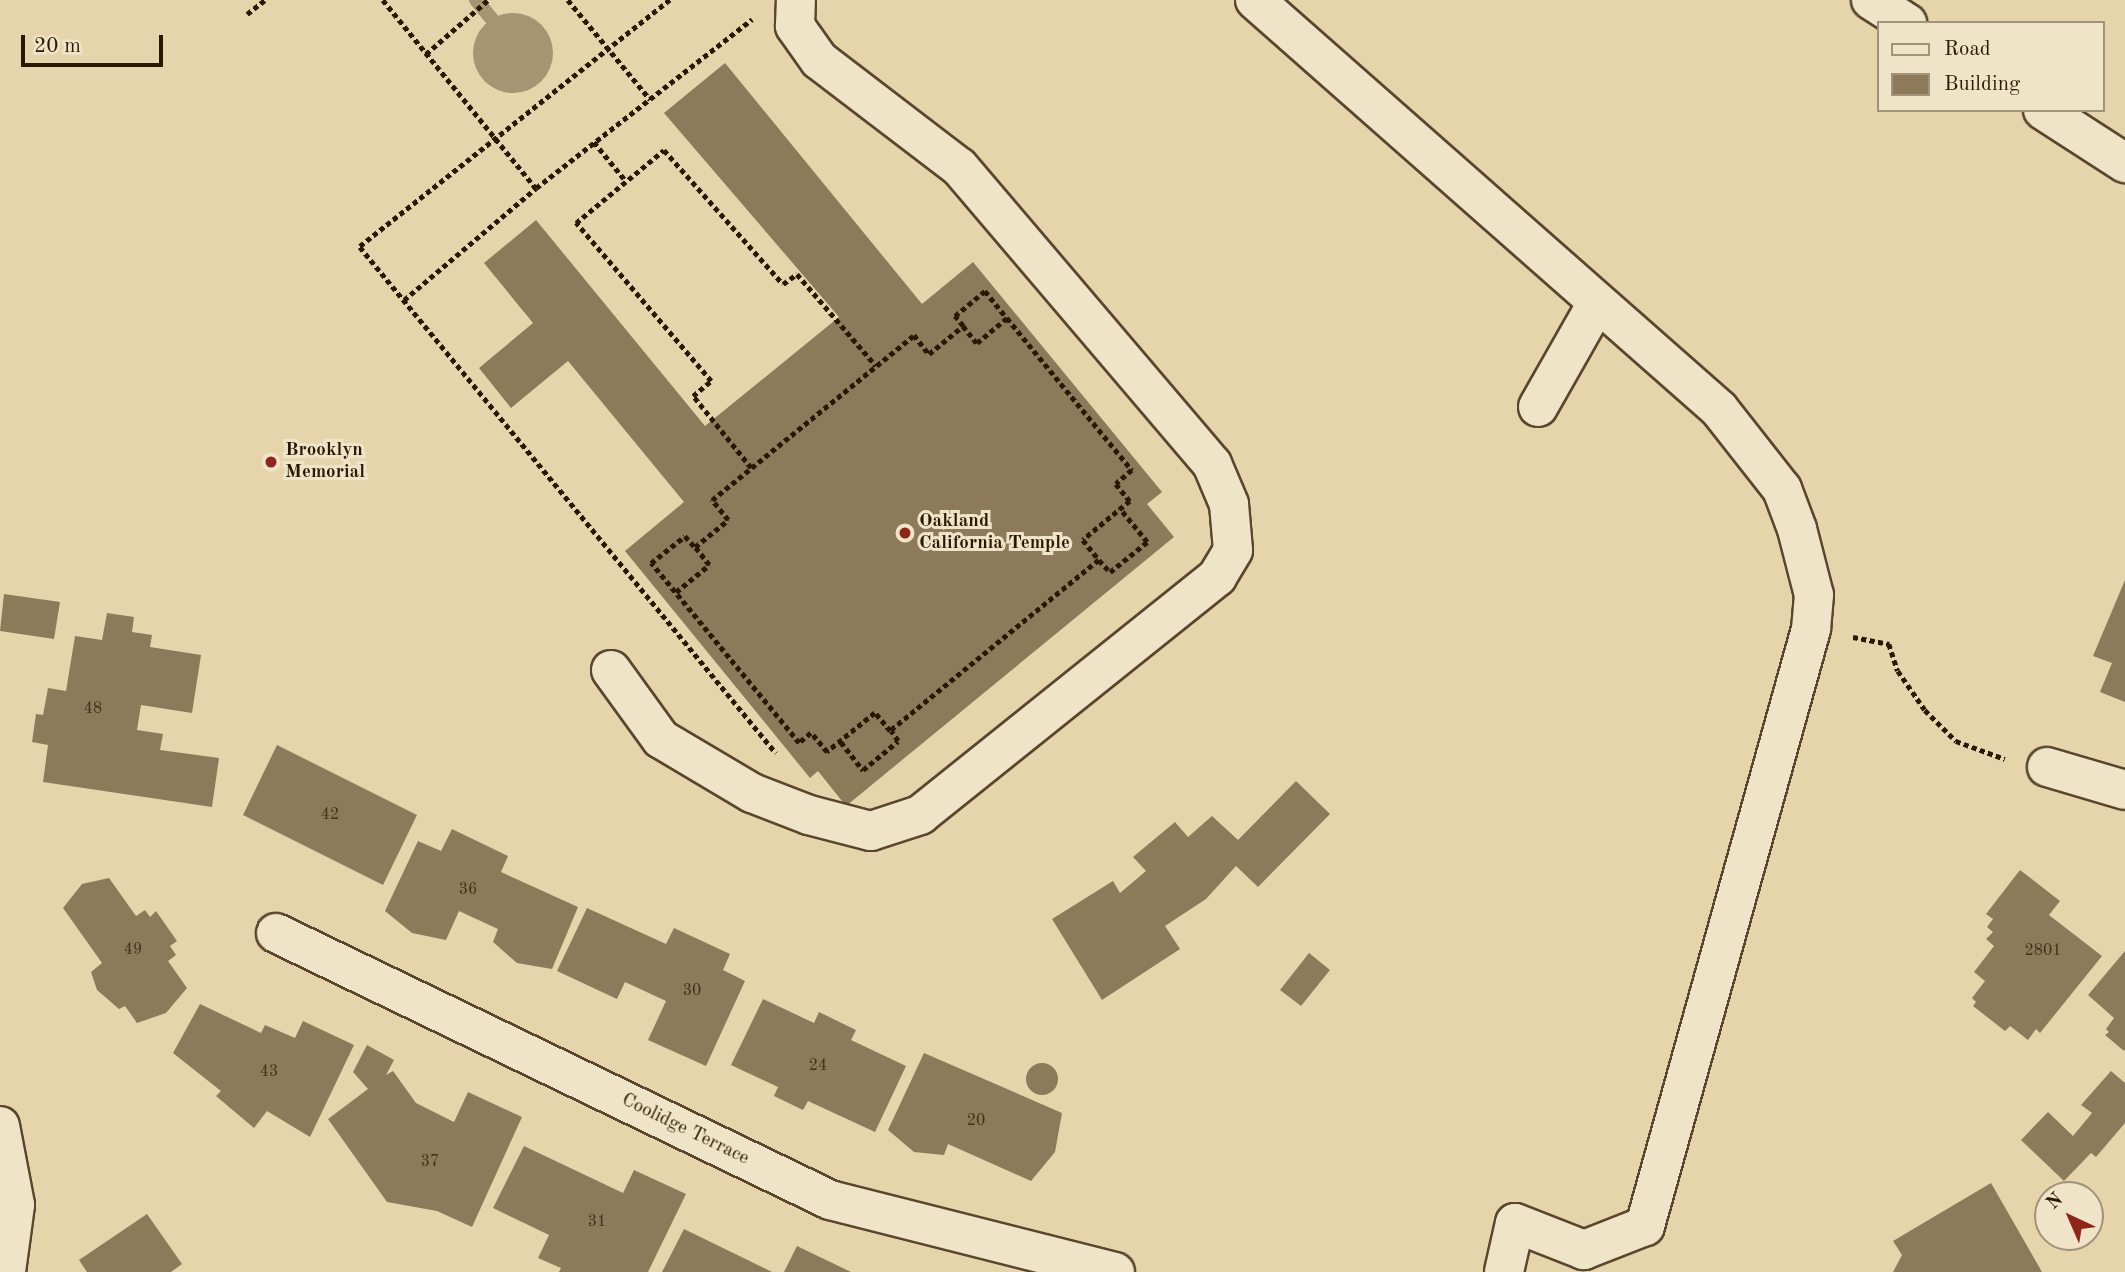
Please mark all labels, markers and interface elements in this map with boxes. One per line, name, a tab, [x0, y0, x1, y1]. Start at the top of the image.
scale bar	[24, 21, 166, 65]
legend	[1876, 21, 2104, 112]
text: 20 m	[34, 36, 81, 57]
text: Road	[1944, 39, 1991, 60]
text: Building	[1944, 74, 2020, 95]
place label: Brooklyn Memorial	[285, 440, 365, 484]
marker: Brooklyn Memorial	[263, 454, 279, 470]
place label: Oakland California Temple	[919, 511, 1070, 555]
marker: Oakland California Temple	[897, 525, 913, 541]
house number: 48	[84, 699, 102, 719]
house number: 42	[321, 805, 339, 825]
house number: 36	[459, 880, 477, 900]
house number: 49	[124, 940, 142, 960]
house number: 2801	[2024, 941, 2062, 961]
house number: 30	[683, 981, 701, 1001]
house number: 24	[809, 1056, 827, 1076]
house number: 43	[260, 1062, 278, 1082]
street label: Coolidge Terrace	[618, 1089, 752, 1171]
house number: 20	[967, 1111, 985, 1131]
house number: 37	[421, 1152, 439, 1172]
north arrow	[2034, 1181, 2104, 1251]
text: N	[2044, 1190, 2067, 1214]
house number: 31	[588, 1212, 606, 1232]

